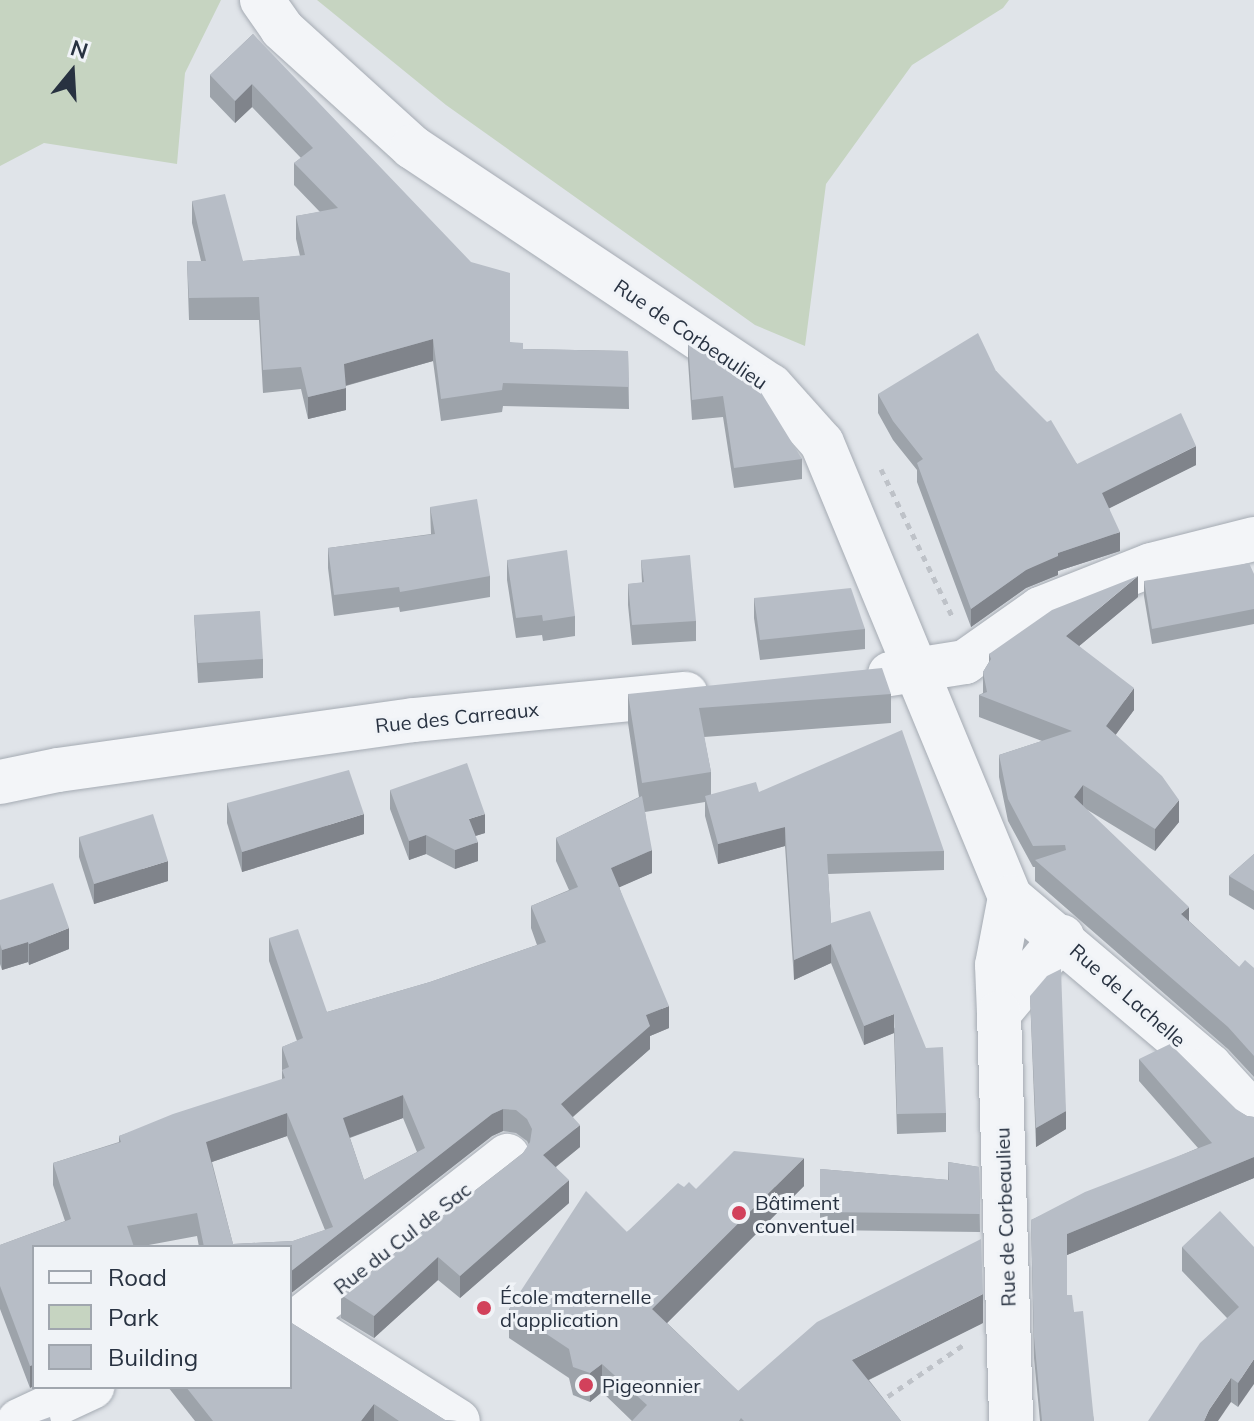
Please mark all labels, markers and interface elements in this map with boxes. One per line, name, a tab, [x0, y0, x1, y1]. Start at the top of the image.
north arrow	[32, 32, 112, 112]
text: N	[67, 33, 92, 65]
street label: Rue de Corbeaulieu	[610, 274, 772, 394]
street label: Rue des Carreaux	[374, 696, 540, 738]
street label: Rue de Lachelle	[1065, 938, 1191, 1052]
street label: Rue de Corbeaulieu	[990, 1127, 1020, 1307]
street label: Rue du Cul de Sac	[329, 1177, 475, 1299]
place label: Bâtiment conventuel	[755, 1190, 855, 1237]
marker: Bâtiment conventuel	[730, 1204, 748, 1222]
legend	[32, 1245, 292, 1389]
text: Road	[108, 1262, 167, 1292]
place label: École maternelle d'application	[500, 1284, 651, 1331]
marker: École maternelle d'application	[475, 1299, 493, 1317]
text: Park	[108, 1302, 159, 1332]
text: Building	[108, 1342, 198, 1372]
place label: Pigeonnier	[602, 1373, 700, 1397]
marker: Pigeonnier	[577, 1376, 595, 1394]

